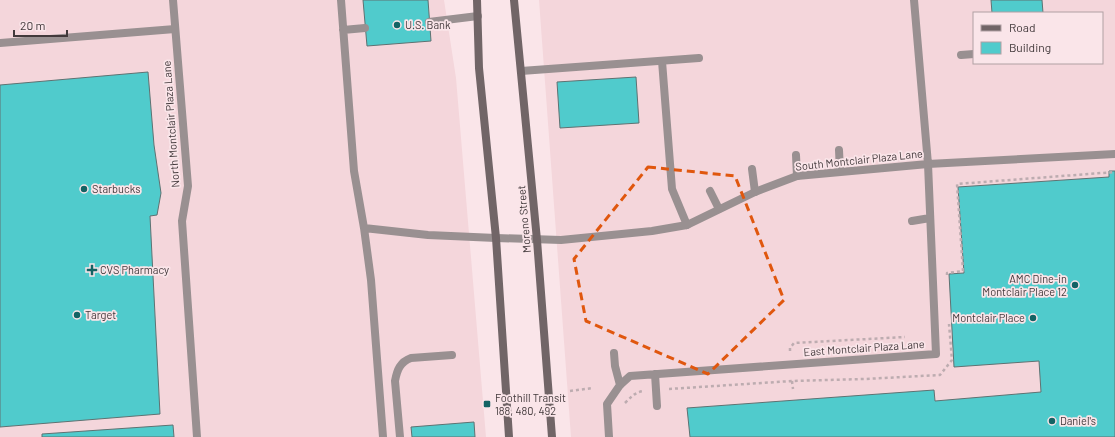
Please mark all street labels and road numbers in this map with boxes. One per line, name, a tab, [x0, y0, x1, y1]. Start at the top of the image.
street label: North Montclair Plaza Lane	[160, 60, 181, 188]
street label: South Montclair Plaza Lane	[795, 146, 923, 173]
street label: Moreno Street	[514, 185, 533, 253]
street label: East Montclair Plaza Lane	[803, 337, 925, 358]

